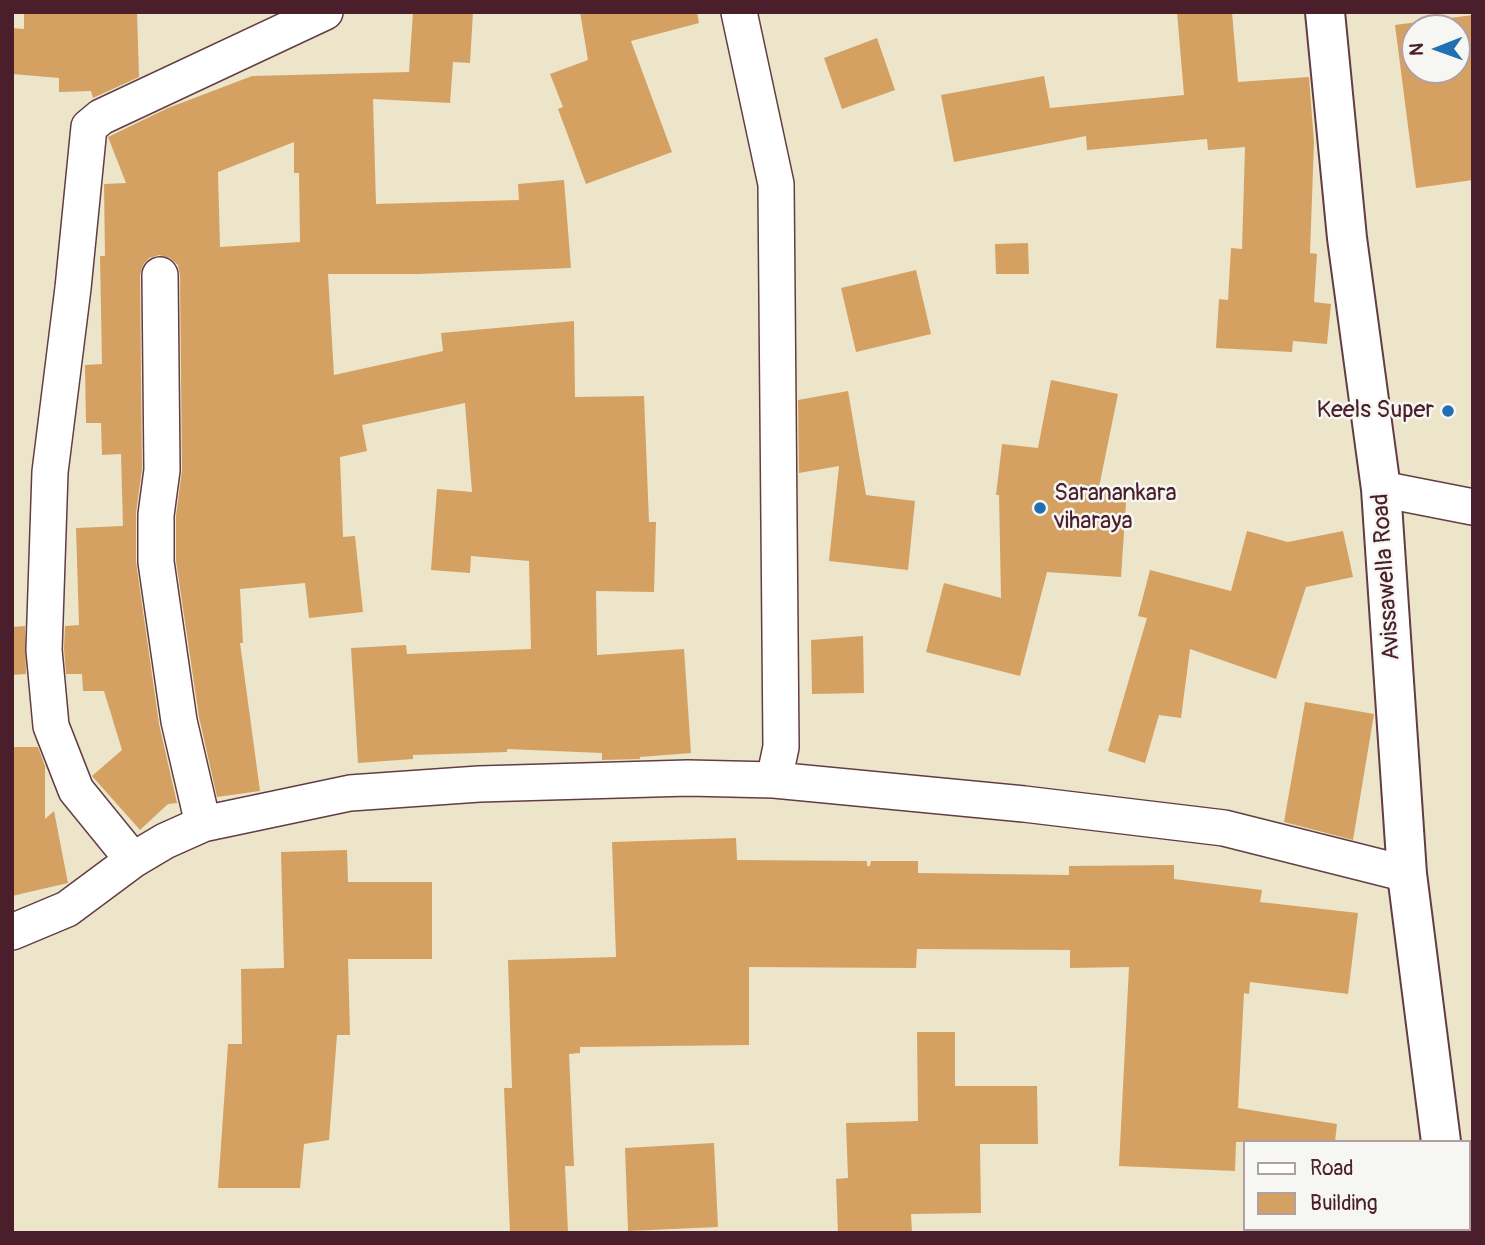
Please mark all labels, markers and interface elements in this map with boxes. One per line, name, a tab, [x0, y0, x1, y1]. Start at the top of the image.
north arrow	[1401, 14, 1471, 84]
text: N	[1405, 43, 1429, 56]
place label: Keels Super	[1316, 397, 1434, 425]
marker: Keels Super	[1440, 403, 1456, 419]
place label: Saranankara viharaya	[1054, 480, 1177, 536]
street label: Avissawella Road	[1367, 493, 1407, 661]
marker: Saranankara viharaya	[1032, 500, 1048, 516]
legend	[1244, 1140, 1471, 1231]
text: Road	[1310, 1155, 1354, 1182]
text: Building	[1310, 1190, 1377, 1217]

